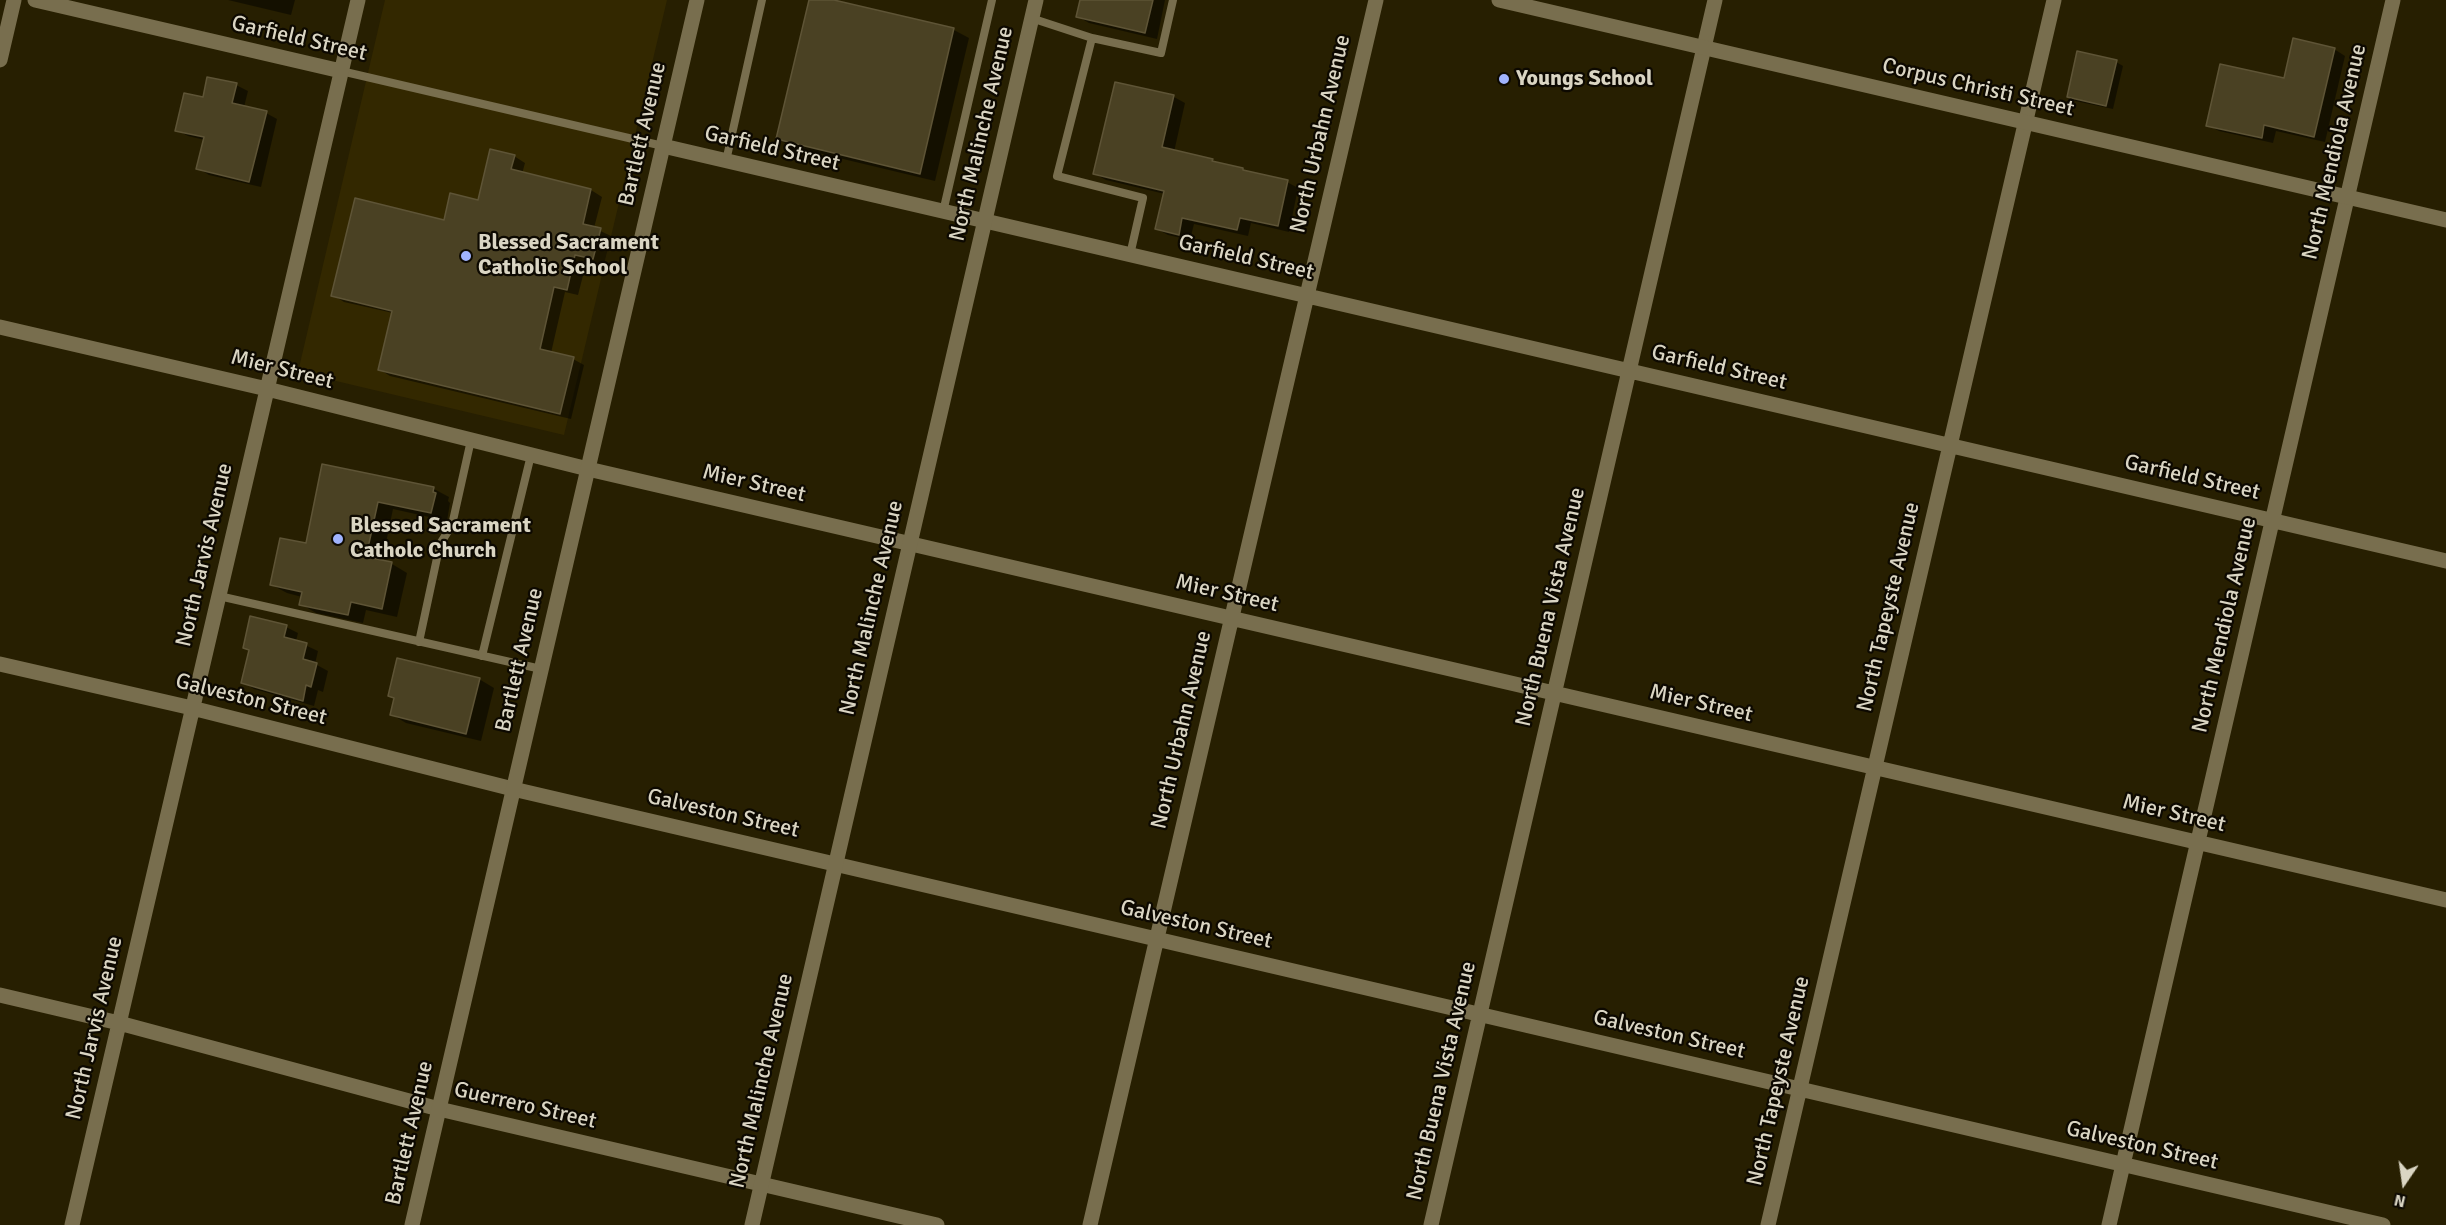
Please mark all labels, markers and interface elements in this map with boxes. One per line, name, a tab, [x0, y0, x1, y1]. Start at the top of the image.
street label: Garfield Street	[229, 11, 369, 67]
street label: North Malinche Avenue	[944, 24, 1020, 244]
street label: North Urbahn Avenue	[1285, 32, 1357, 236]
street label: North Mendiola Avenue	[2297, 42, 2373, 262]
street label: Corpus Christi Street	[1879, 53, 2077, 123]
street label: Bartlett Avenue	[614, 59, 672, 209]
place label: Youngs School	[1516, 66, 1653, 92]
marker: Youngs School	[1497, 72, 1511, 86]
street label: Garfield Street	[702, 121, 842, 177]
place label: Blessed Sacrament Catholic School	[478, 230, 659, 282]
street label: Garfield Street	[1176, 230, 1316, 286]
marker: Blessed Sacrament Catholic School	[459, 249, 473, 263]
street label: Garfield Street	[1649, 340, 1789, 396]
street label: Mier Street	[228, 344, 336, 396]
street label: Garfield Street	[2122, 450, 2262, 506]
street label: Mier Street	[700, 459, 808, 509]
street label: North Jarvis Avenue	[171, 461, 239, 649]
street label: North Buena Vista Avenue	[1511, 485, 1591, 729]
street label: North Malinche Avenue	[834, 498, 910, 718]
street label: North Tapeyste Avenue	[1852, 500, 1926, 714]
place label: Blessed Sacrament Catholc Church	[350, 513, 531, 564]
street label: North Mendiola Avenue	[2187, 515, 2263, 735]
marker: Blessed Sacrament Catholc Church	[331, 532, 345, 546]
street label: Mier Street	[1173, 569, 1281, 619]
street label: Bartlett Avenue	[491, 585, 549, 735]
street label: North Urbahn Avenue	[1146, 628, 1218, 832]
street label: Galveston Street	[173, 668, 329, 732]
street label: Mier Street	[1647, 679, 1755, 729]
street label: Galveston Street	[645, 784, 801, 844]
street label: Mier Street	[2120, 789, 2228, 839]
street label: Galveston Street	[1118, 895, 1274, 955]
street label: North Jarvis Avenue	[61, 934, 129, 1122]
street label: North Buena Vista Avenue	[1402, 959, 1482, 1203]
street label: North Malinche Avenue	[724, 971, 800, 1191]
street label: North Tapeyste Avenue	[1742, 974, 1816, 1188]
street label: Galveston Street	[1591, 1005, 1747, 1065]
street label: Bartlett Avenue	[381, 1058, 439, 1208]
street label: Guerrero Street	[451, 1077, 599, 1135]
street label: Galveston Street	[2064, 1116, 2220, 1176]
north arrow	[2374, 1153, 2434, 1213]
text: N	[2392, 1190, 2408, 1212]

